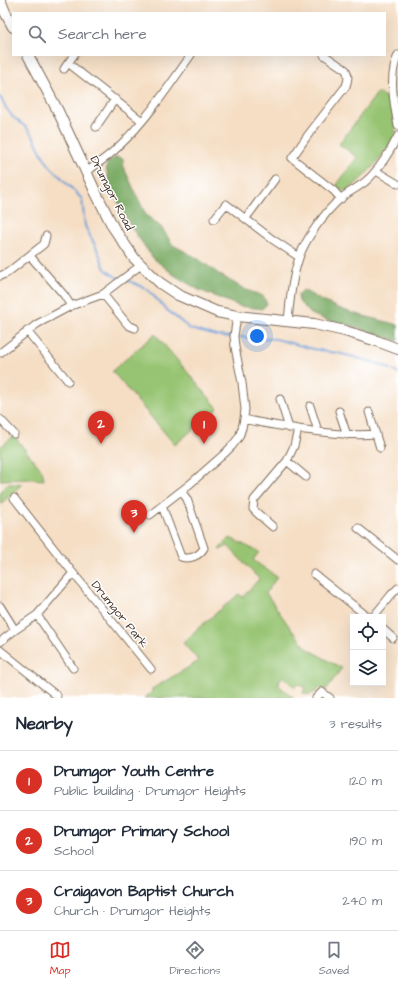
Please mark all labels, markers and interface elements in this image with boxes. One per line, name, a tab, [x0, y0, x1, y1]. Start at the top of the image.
search box	[12, 12, 386, 56]
icon: search	[26, 23, 48, 45]
text: Search here	[58, 24, 147, 45]
street label: Drumgor Road	[85, 153, 138, 234]
your location	[247, 326, 267, 346]
pin: 2	[88, 411, 114, 444]
pin: 1	[191, 411, 217, 444]
pin: 3	[121, 500, 147, 533]
street label: Drumgor Park	[86, 577, 152, 653]
map controls	[350, 614, 386, 686]
button: locate	[350, 614, 386, 650]
button: layers	[350, 650, 386, 686]
text: Nearby	[16, 712, 73, 736]
text: 3 results	[329, 715, 382, 733]
text: Drumgor Youth Centre	[54, 761, 214, 782]
text: 1	[28, 772, 30, 790]
text: 120 m	[349, 772, 382, 790]
text: Public building · Drumgor Heights	[54, 782, 246, 800]
text: Drumgor Primary School	[54, 821, 229, 842]
text: 2	[25, 832, 33, 850]
text: 190 m	[349, 832, 382, 850]
text: School	[54, 842, 94, 860]
text: Craigavon Baptist Church	[54, 881, 233, 902]
text: 3	[26, 892, 32, 910]
text: 240 m	[342, 892, 382, 910]
text: Church · Drumgor Heights	[54, 902, 211, 920]
tab: Map	[49, 939, 71, 978]
tab: Directions	[169, 939, 221, 978]
tab: Saved	[319, 939, 349, 978]

